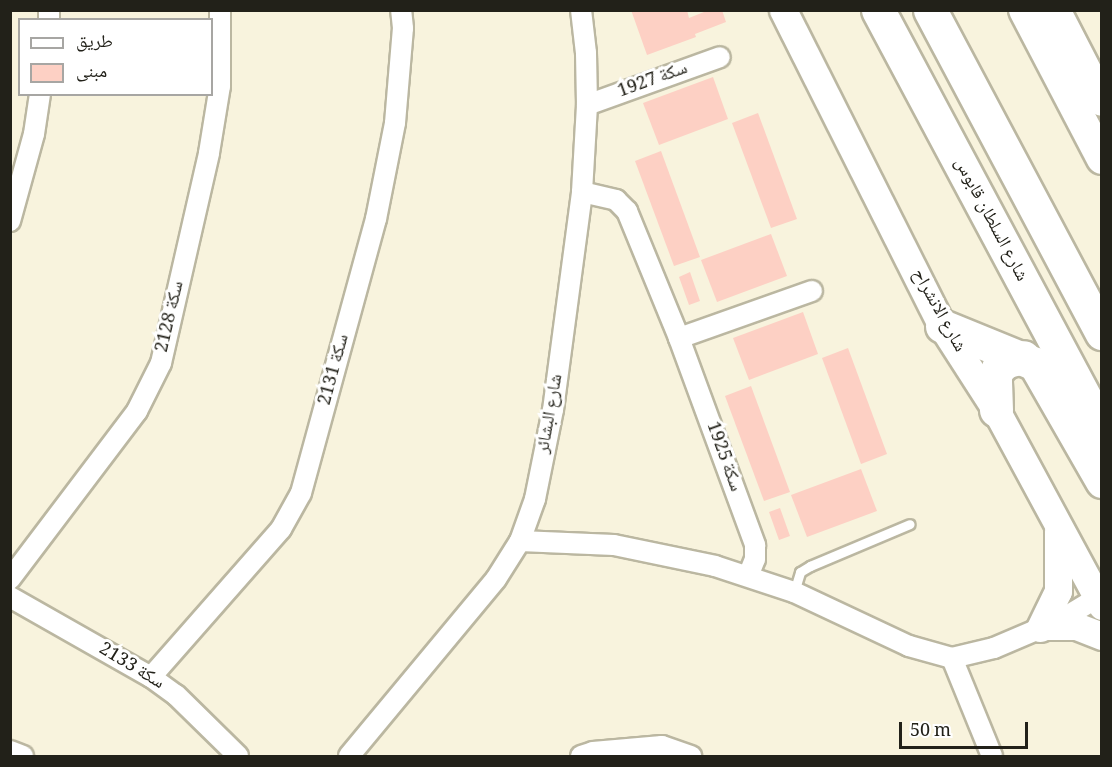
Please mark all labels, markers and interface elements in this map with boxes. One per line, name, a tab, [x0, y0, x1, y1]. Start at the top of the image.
legend	[18, 18, 213, 96]
text: طريق	[76, 28, 113, 58]
text: مبنى	[76, 58, 107, 88]
street label: سكة 1927	[615, 58, 691, 104]
street label: شارع السلطان قابوس	[948, 155, 1032, 285]
street label: شارع الانشراح	[906, 266, 970, 356]
street label: سكة 2128	[152, 279, 190, 355]
street label: سكة 2131	[315, 332, 355, 408]
street label: شارع البشائر	[533, 373, 569, 455]
street label: سكة 1925	[700, 419, 746, 495]
street label: سكة 2133	[94, 639, 168, 695]
scale bar	[902, 710, 1031, 748]
text: 50 m	[910, 717, 951, 747]

